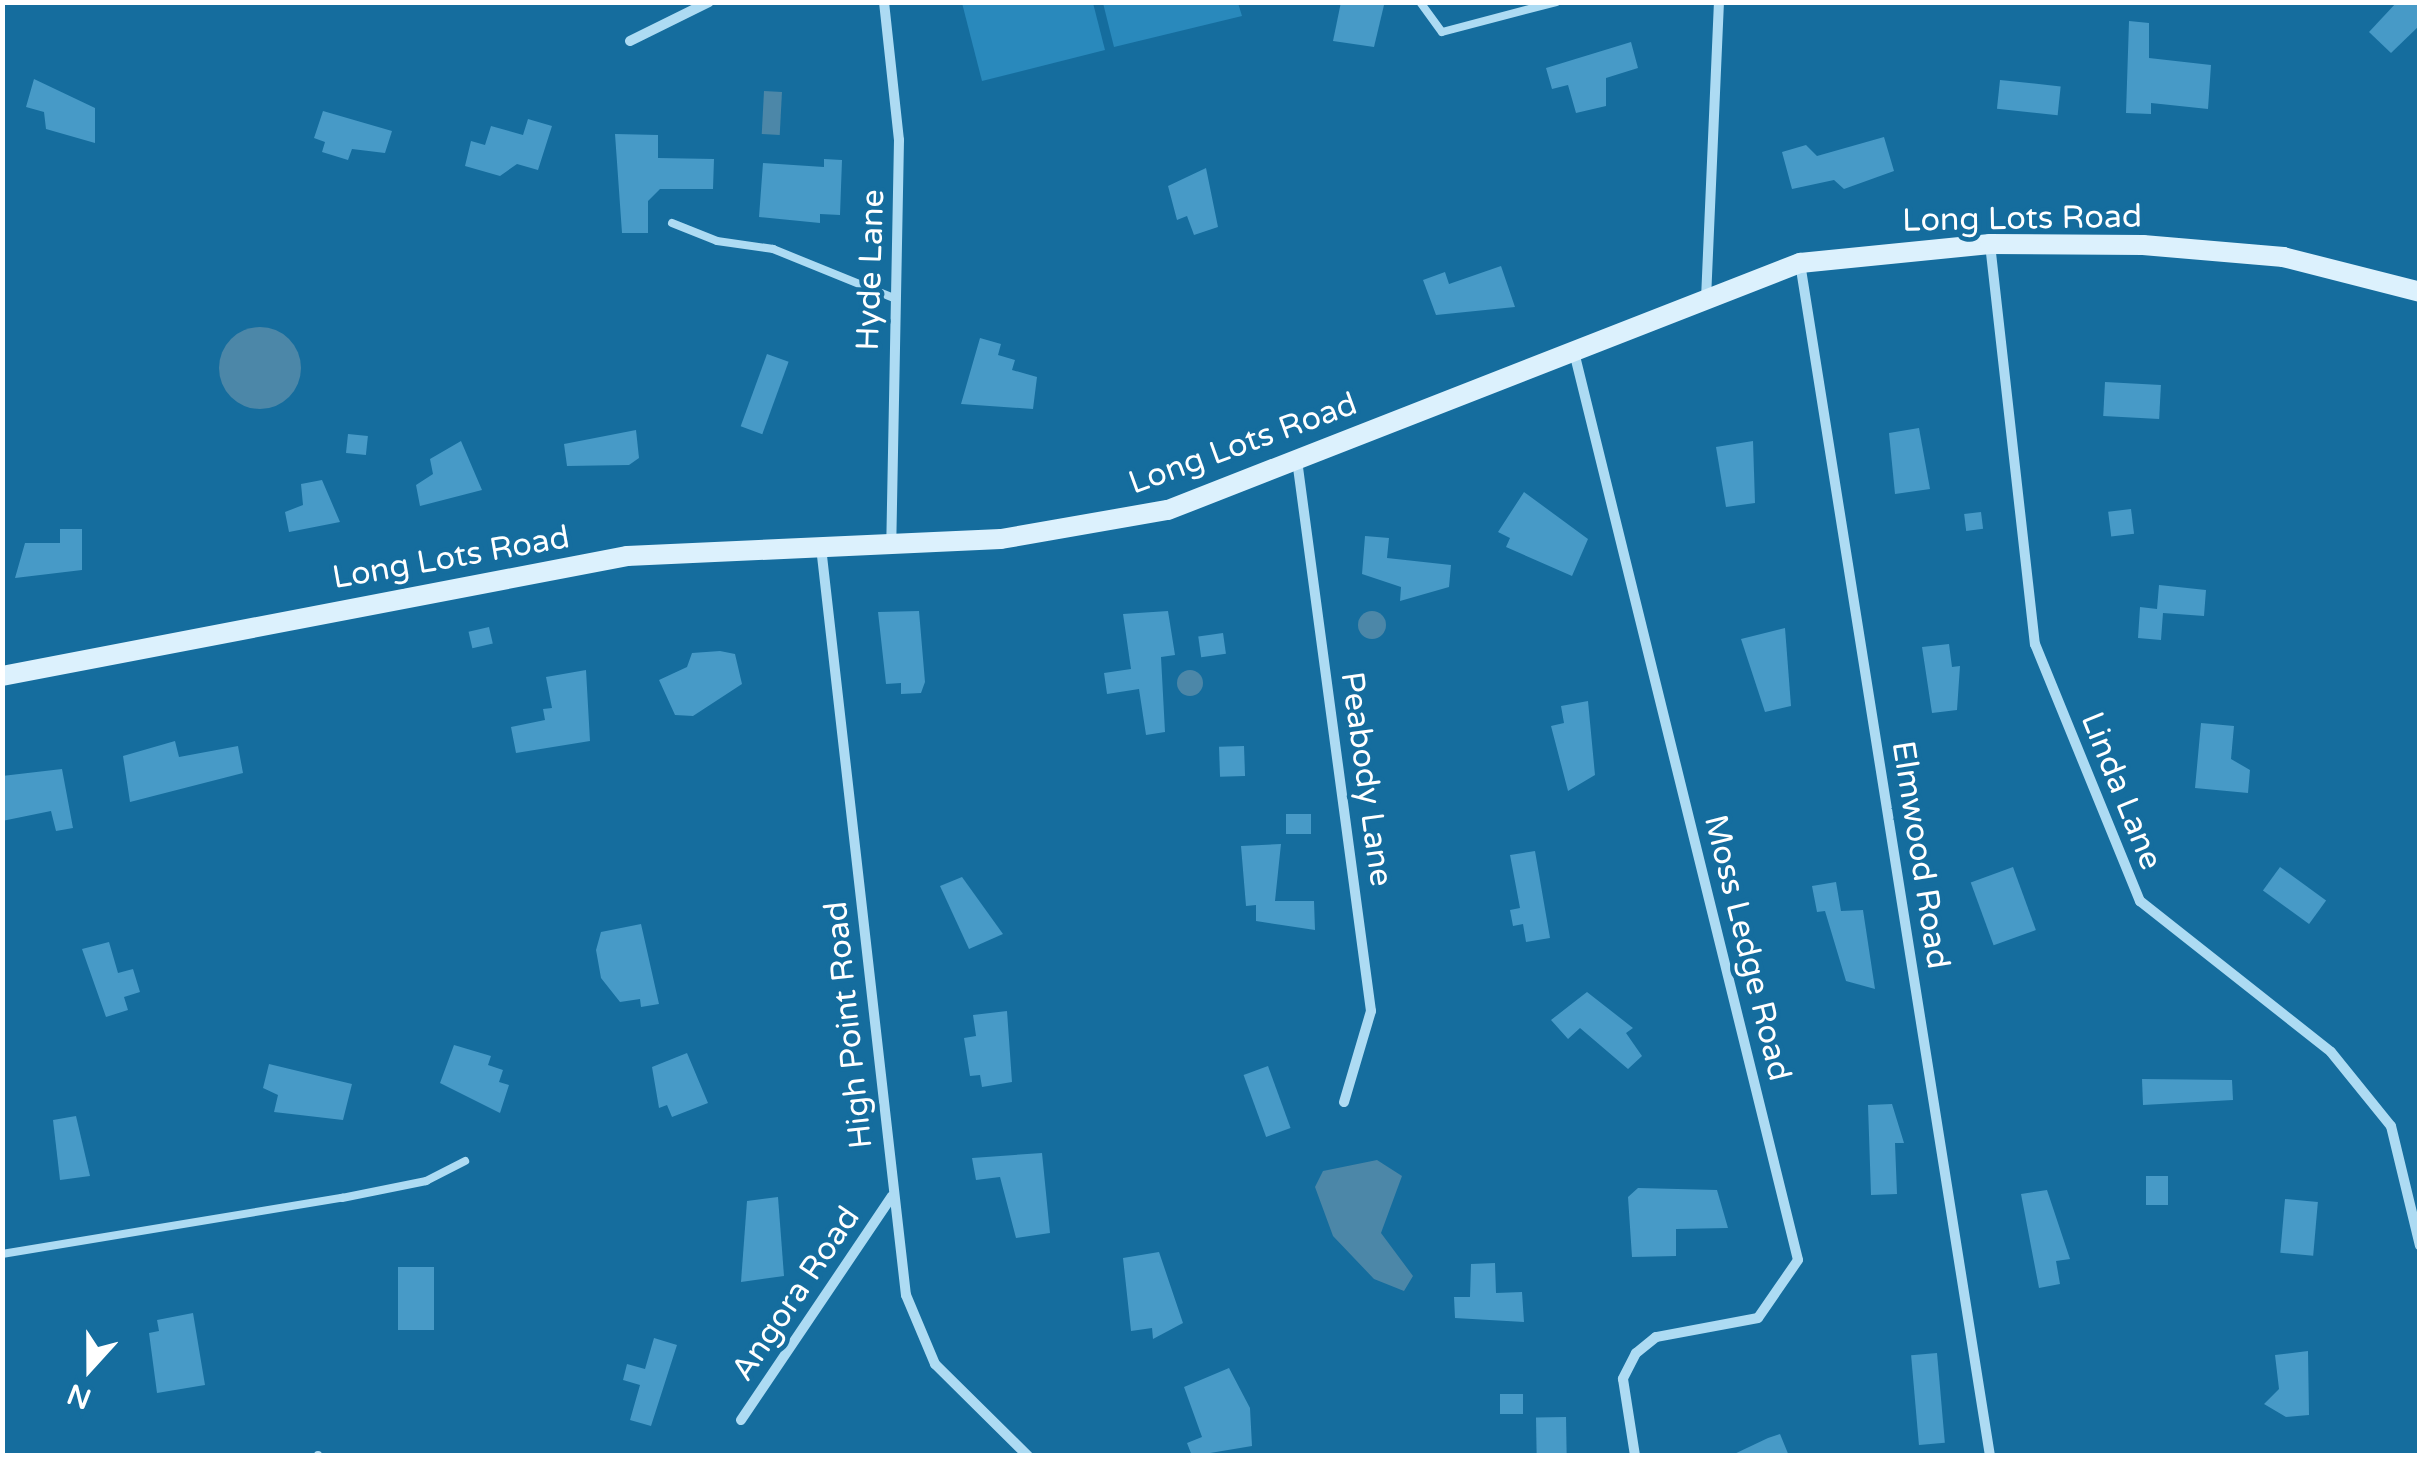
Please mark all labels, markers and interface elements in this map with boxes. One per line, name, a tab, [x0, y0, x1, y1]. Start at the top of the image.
street label: Hyde Lane	[849, 189, 893, 351]
street label: Long Lots Road	[1902, 198, 2142, 240]
street label: Long Lots Road	[1124, 385, 1362, 503]
street label: Long Lots Road	[330, 518, 572, 598]
street label: Peabody Lane	[1332, 669, 1400, 889]
street label: Linda Lane	[2072, 707, 2170, 875]
street label: Elmwood Road	[1883, 738, 1957, 972]
street label: Moss Ledge Road	[1695, 811, 1799, 1085]
street label: High Point Road	[817, 899, 881, 1151]
street label: Angora Road	[724, 1200, 868, 1388]
north arrow	[40, 1318, 140, 1418]
text: N	[63, 1376, 96, 1416]

